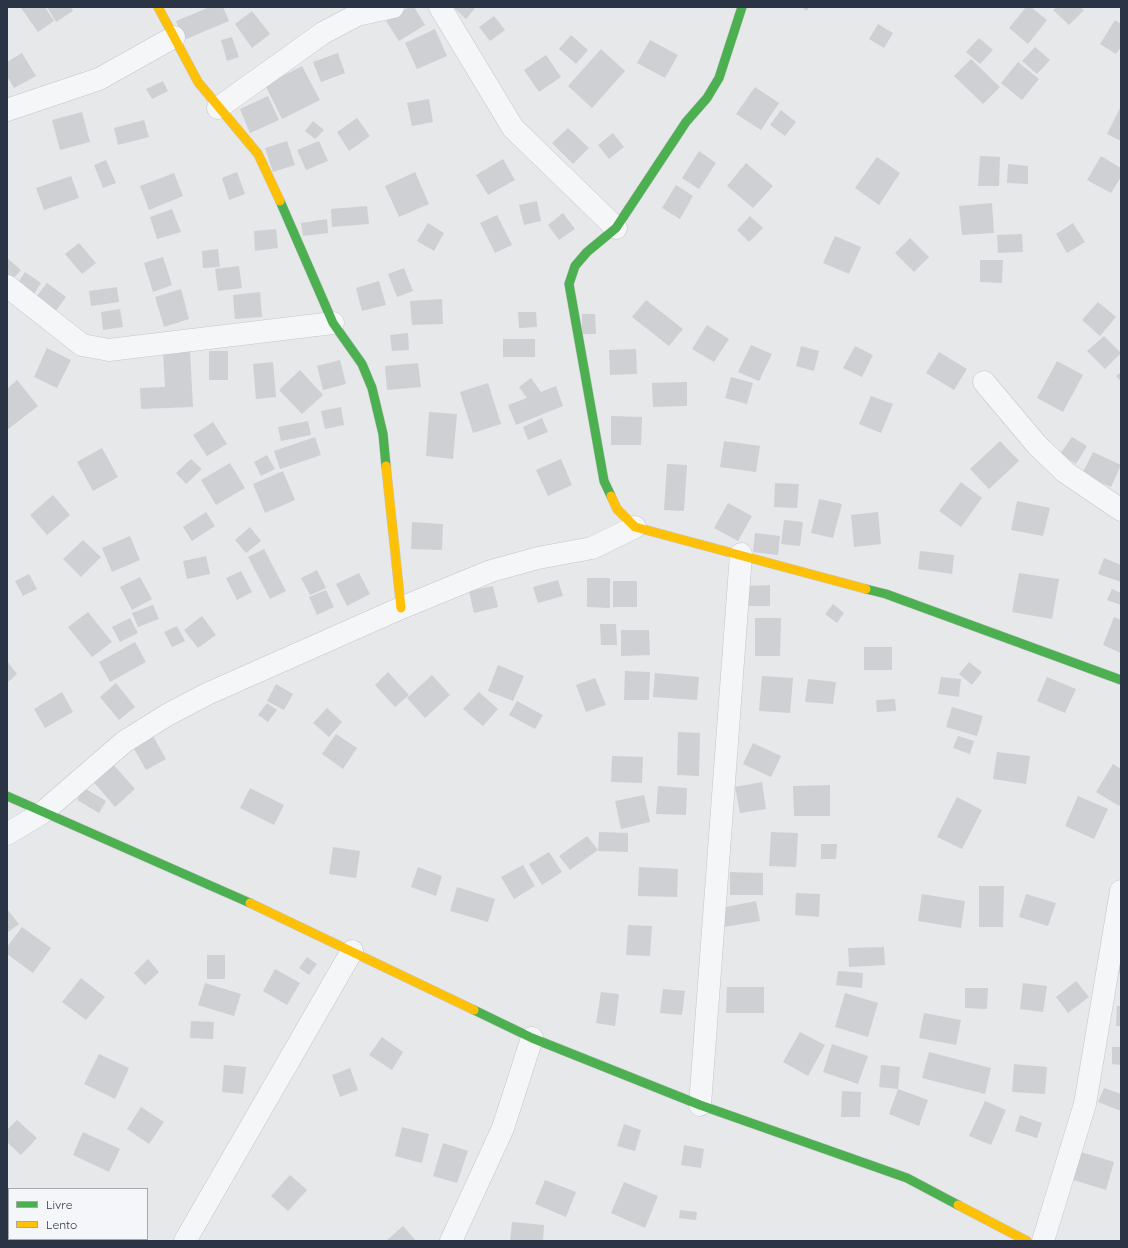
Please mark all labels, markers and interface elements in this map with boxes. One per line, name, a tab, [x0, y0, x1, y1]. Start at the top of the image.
legend	[8, 1188, 148, 1240]
text: Livre	[46, 1197, 72, 1212]
text: Lento	[46, 1217, 77, 1232]

